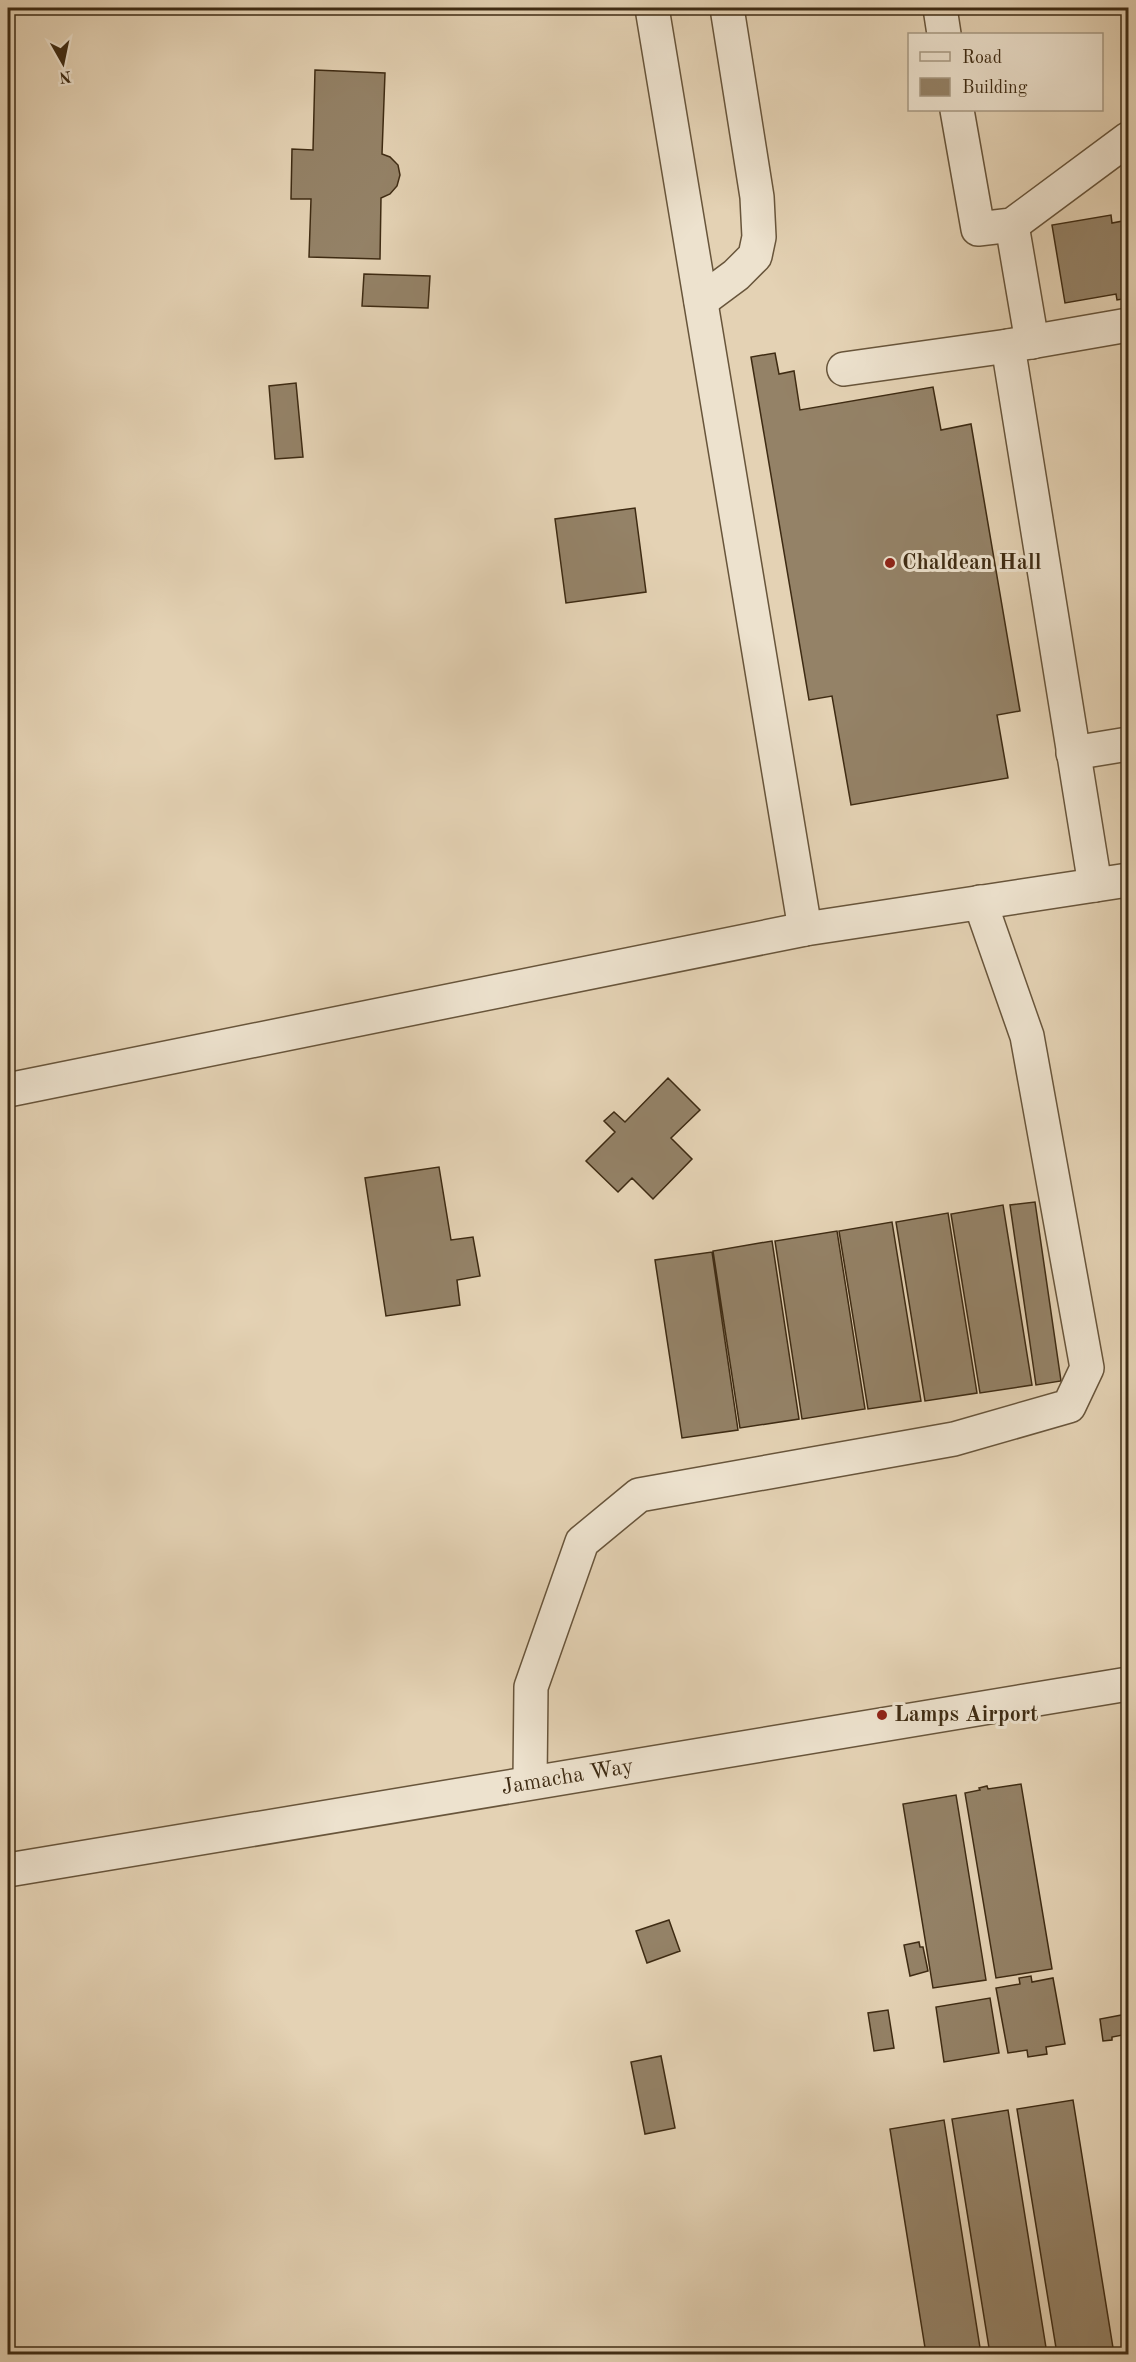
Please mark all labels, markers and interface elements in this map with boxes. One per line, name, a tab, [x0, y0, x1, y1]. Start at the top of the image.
north arrow	[33, 33, 93, 93]
legend	[908, 33, 1103, 111]
text: Road	[962, 49, 1002, 67]
text: N	[57, 67, 72, 85]
text: Building	[962, 79, 1028, 97]
place label: Chaldean Hall	[902, 552, 1042, 574]
marker: Chaldean Hall	[883, 556, 897, 570]
place label: Lamps Airport	[894, 1704, 1038, 1726]
marker: Lamps Airport	[875, 1708, 889, 1722]
street label: Jamacha Way	[500, 1755, 635, 1799]

